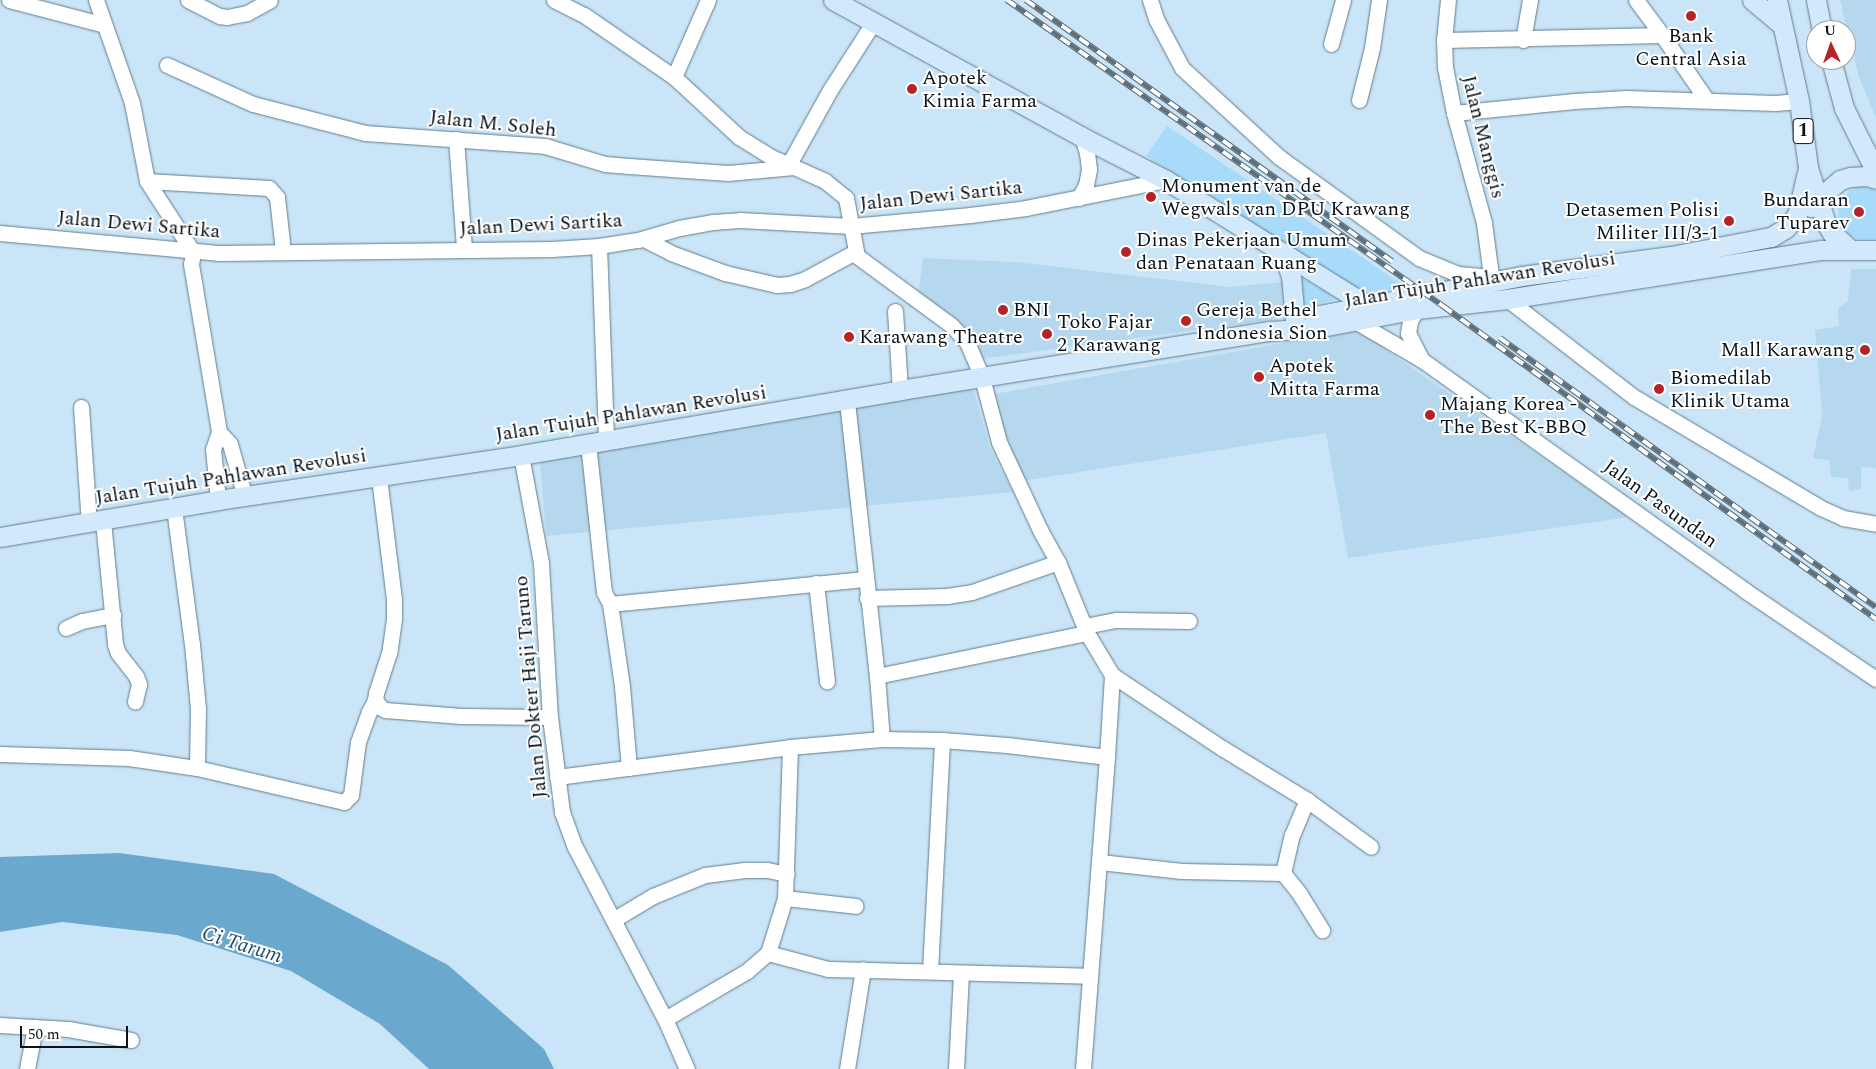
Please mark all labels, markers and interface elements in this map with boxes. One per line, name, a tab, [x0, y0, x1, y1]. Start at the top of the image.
marker: Bank Central Asia	[1685, 10, 1697, 22]
north arrow	[1806, 20, 1856, 70]
text: U	[1824, 20, 1837, 41]
place label: Bank Central Asia	[1635, 24, 1747, 71]
place label: Apotek Kimia Farma	[922, 66, 1037, 113]
street label: Jalan Manggis	[1456, 73, 1510, 201]
marker: Apotek Kimia Farma	[906, 83, 918, 95]
street label: Jalan M. Soleh	[428, 105, 558, 143]
road number: 1	[1792, 114, 1814, 148]
place label: Monument van de Wegwals van DPU Krawang	[1161, 174, 1410, 221]
street label: Jalan Dewi Sartika	[858, 176, 1024, 216]
place label: Bundaran Tuparev	[1762, 188, 1849, 235]
marker: Monument van de Wegwals van DPU Krawang	[1145, 191, 1157, 203]
place label: Detasemen Polisi Militer III/3-1	[1565, 198, 1719, 245]
street label: Jalan Dewi Sartika	[57, 206, 221, 244]
marker: Bundaran Tuparev	[1853, 206, 1865, 218]
street label: Jalan Dewi Sartika	[459, 209, 623, 241]
marker: Detasemen Polisi Militer III/3-1	[1723, 215, 1735, 227]
place label: Dinas Pekerjaan Umum dan Penataan Ruang	[1136, 228, 1347, 275]
marker: Dinas Pekerjaan Umum dan Penataan Ruang	[1120, 246, 1132, 258]
street label: Jalan Tujuh Pahlawan Revolusi	[1343, 247, 1617, 313]
place label: BNI	[1013, 298, 1050, 322]
place label: Gereja Bethel Indonesia Sion	[1196, 298, 1328, 345]
marker: BNI	[997, 304, 1009, 316]
place label: Toko Fajar 2 Karawang	[1057, 310, 1161, 357]
marker: Gereja Bethel Indonesia Sion	[1180, 315, 1192, 327]
place label: Karawang Theatre	[859, 325, 1023, 349]
marker: Toko Fajar 2 Karawang	[1041, 328, 1053, 340]
marker: Karawang Theatre	[843, 331, 855, 343]
place label: Mall Karawang	[1720, 338, 1855, 362]
marker: Mall Karawang	[1859, 344, 1871, 356]
place label: Apotek Mitta Farma	[1269, 354, 1380, 401]
place label: Biomedilab Klinik Utama	[1670, 366, 1790, 413]
marker: Apotek Mitta Farma	[1253, 371, 1265, 383]
street label: Jalan Tujuh Pahlawan Revolusi	[494, 381, 768, 447]
marker: Biomedilab Klinik Utama	[1652, 382, 1666, 396]
place label: Majang Korea - The Best K-BBQ	[1440, 392, 1587, 439]
marker: Majang Korea - The Best K-BBQ	[1424, 409, 1436, 421]
street label: Jalan Tujuh Pahlawan Revolusi	[94, 444, 368, 510]
street label: Jalan Pasundan	[1598, 454, 1722, 554]
street label: Jalan Dokter Haji Taruno	[509, 575, 553, 799]
water label: Ci Tarum	[199, 921, 285, 969]
scale bar	[22, 1016, 130, 1048]
text: 50 m	[28, 1023, 60, 1046]

